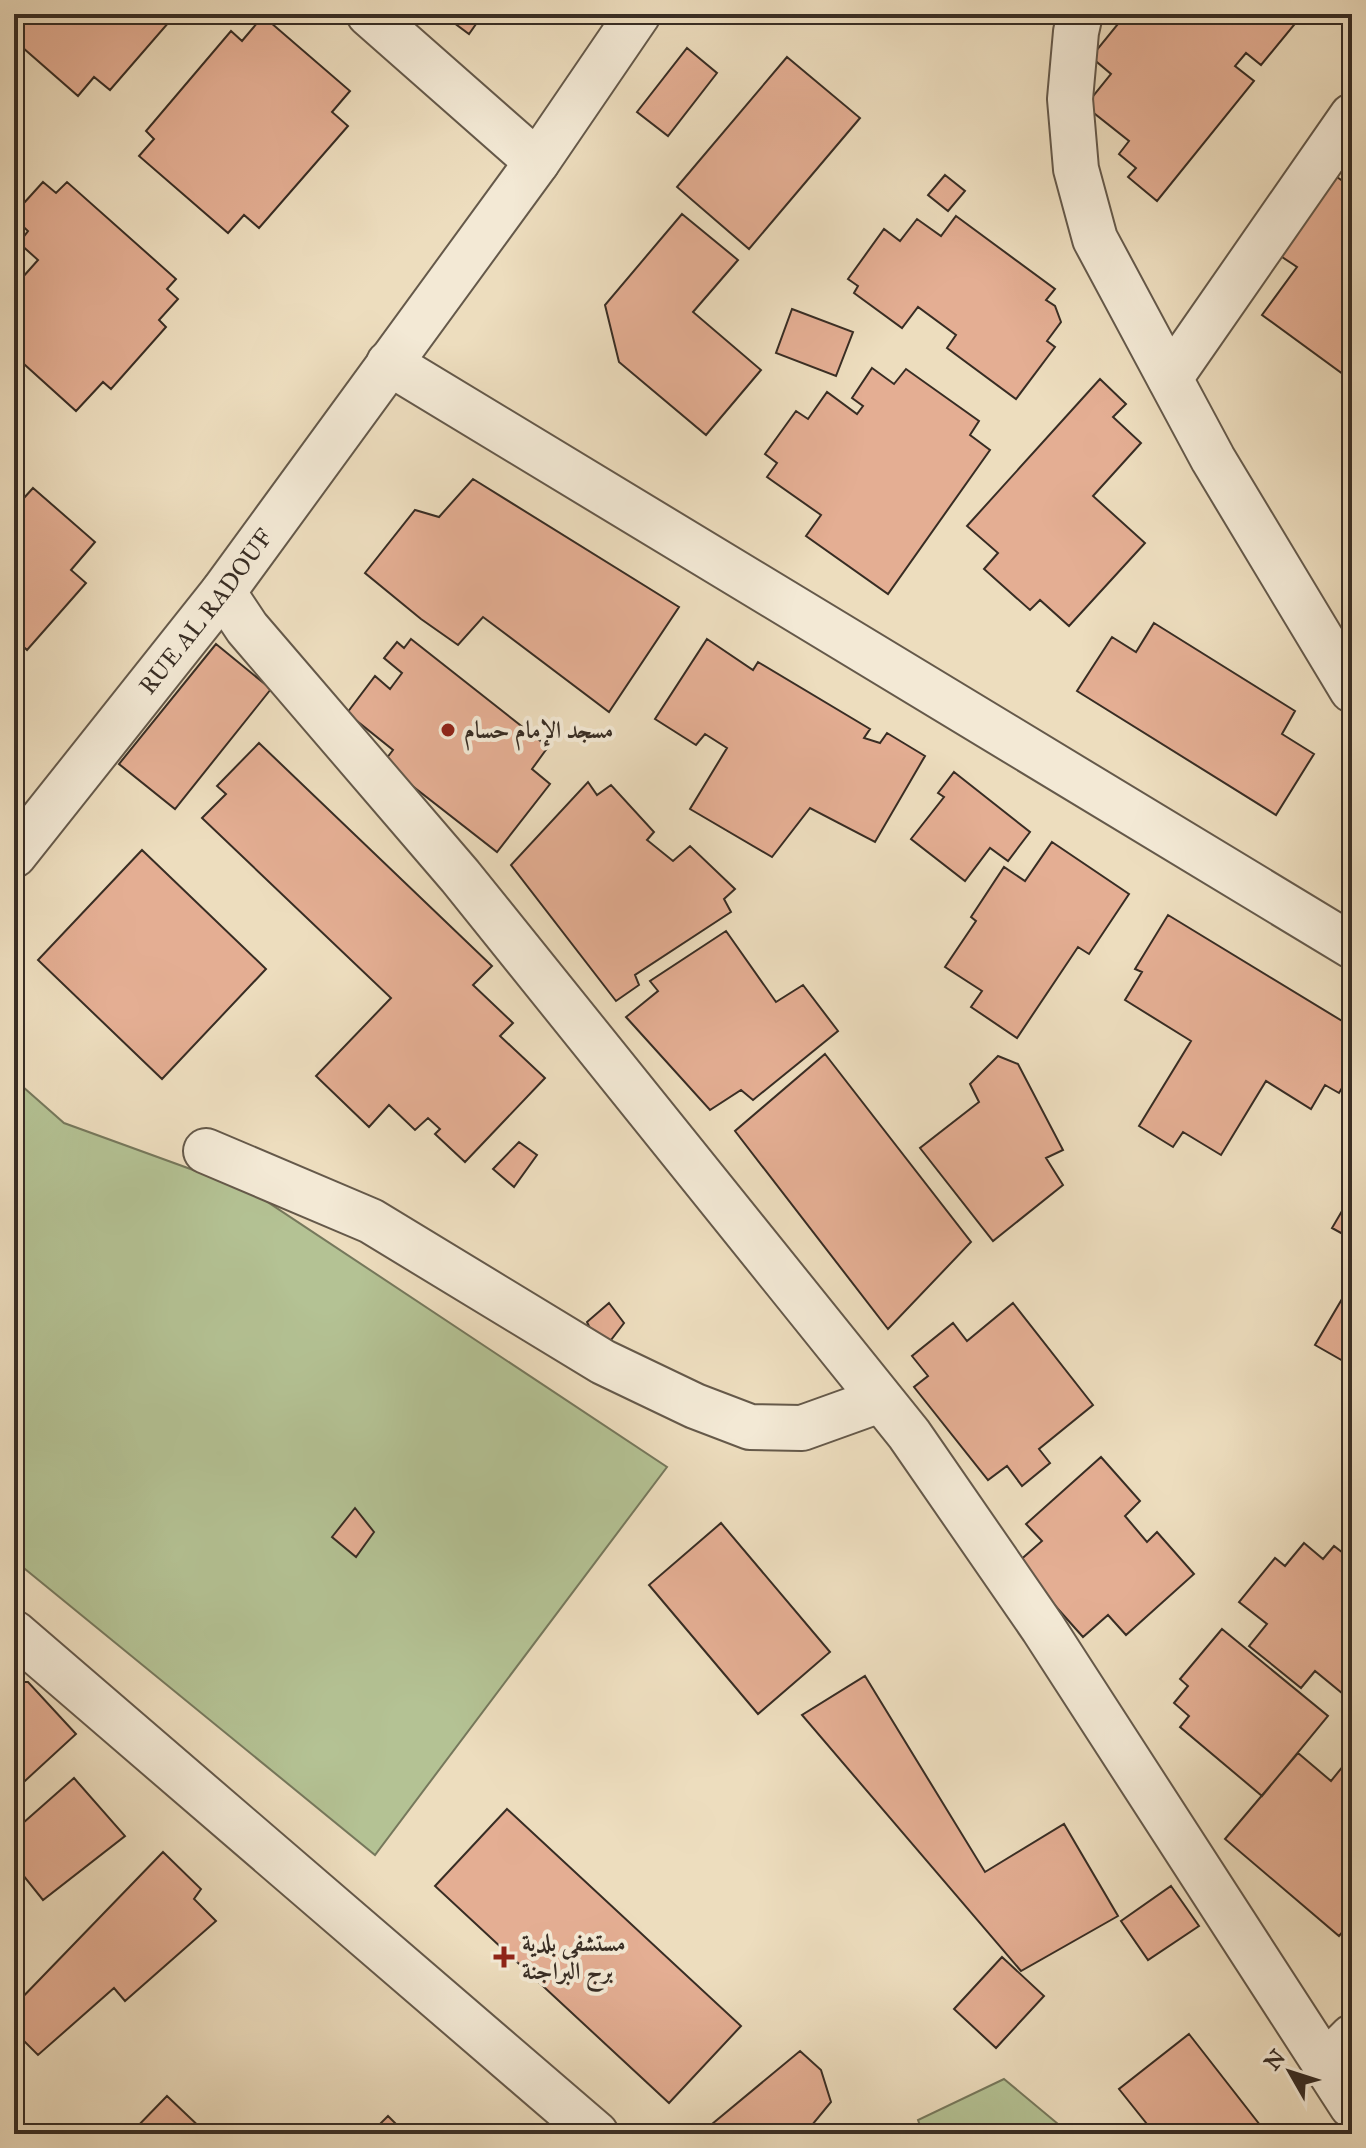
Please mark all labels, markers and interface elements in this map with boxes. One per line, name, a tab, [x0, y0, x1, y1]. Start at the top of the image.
street label: RUE AL RADOUF	[133, 523, 279, 700]
place label: مسجد الإمام حسام	[464, 715, 613, 751]
marker: مسجد الإمام حسام	[439, 721, 457, 739]
place label: مستشفی بلدیة برج البراجنة	[522, 1928, 626, 1993]
marker: مستشفی بلدیة برج البراجنة	[493, 1946, 515, 1968]
north arrow	[1250, 2032, 1330, 2112]
text: N	[1258, 2044, 1291, 2075]

